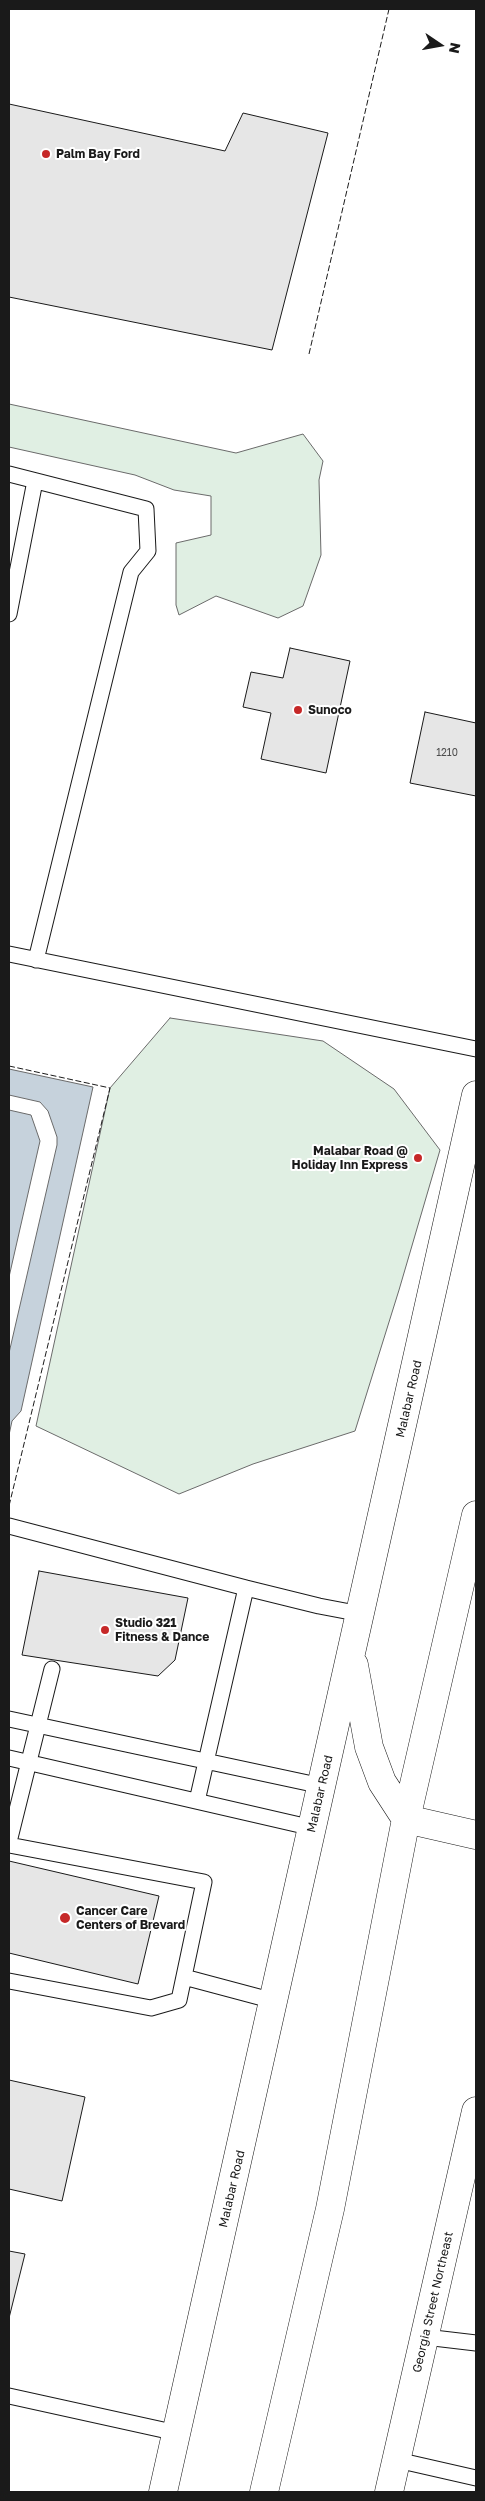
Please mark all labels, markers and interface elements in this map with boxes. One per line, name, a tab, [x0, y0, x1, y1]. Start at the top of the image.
north arrow	[415, 20, 465, 70]
text: N	[446, 41, 465, 55]
place label: Palm Bay Ford	[56, 147, 140, 161]
marker: Palm Bay Ford	[40, 148, 52, 160]
place label: Sunoco	[308, 703, 352, 717]
marker: Sunoco	[292, 704, 304, 716]
house number: 1210	[436, 747, 458, 759]
place label: Malabar Road @ Holiday Inn Express	[292, 1144, 408, 1172]
marker: Malabar Road @ Holiday Inn Express	[412, 1152, 424, 1164]
street label: Malabar Road	[393, 1359, 425, 1439]
place label: Studio 321 Fitness & Dance	[115, 1616, 209, 1644]
marker: Studio 321 Fitness & Dance	[99, 1624, 111, 1636]
street label: Malabar Road	[304, 1754, 336, 1834]
place label: Cancer Care Centers of Brevard	[76, 1904, 185, 1932]
marker: Cancer Care Centers of Brevard	[58, 1911, 72, 1925]
street label: Malabar Road	[216, 2149, 248, 2229]
street label: Georgia Street Northeast	[410, 2230, 456, 2374]

